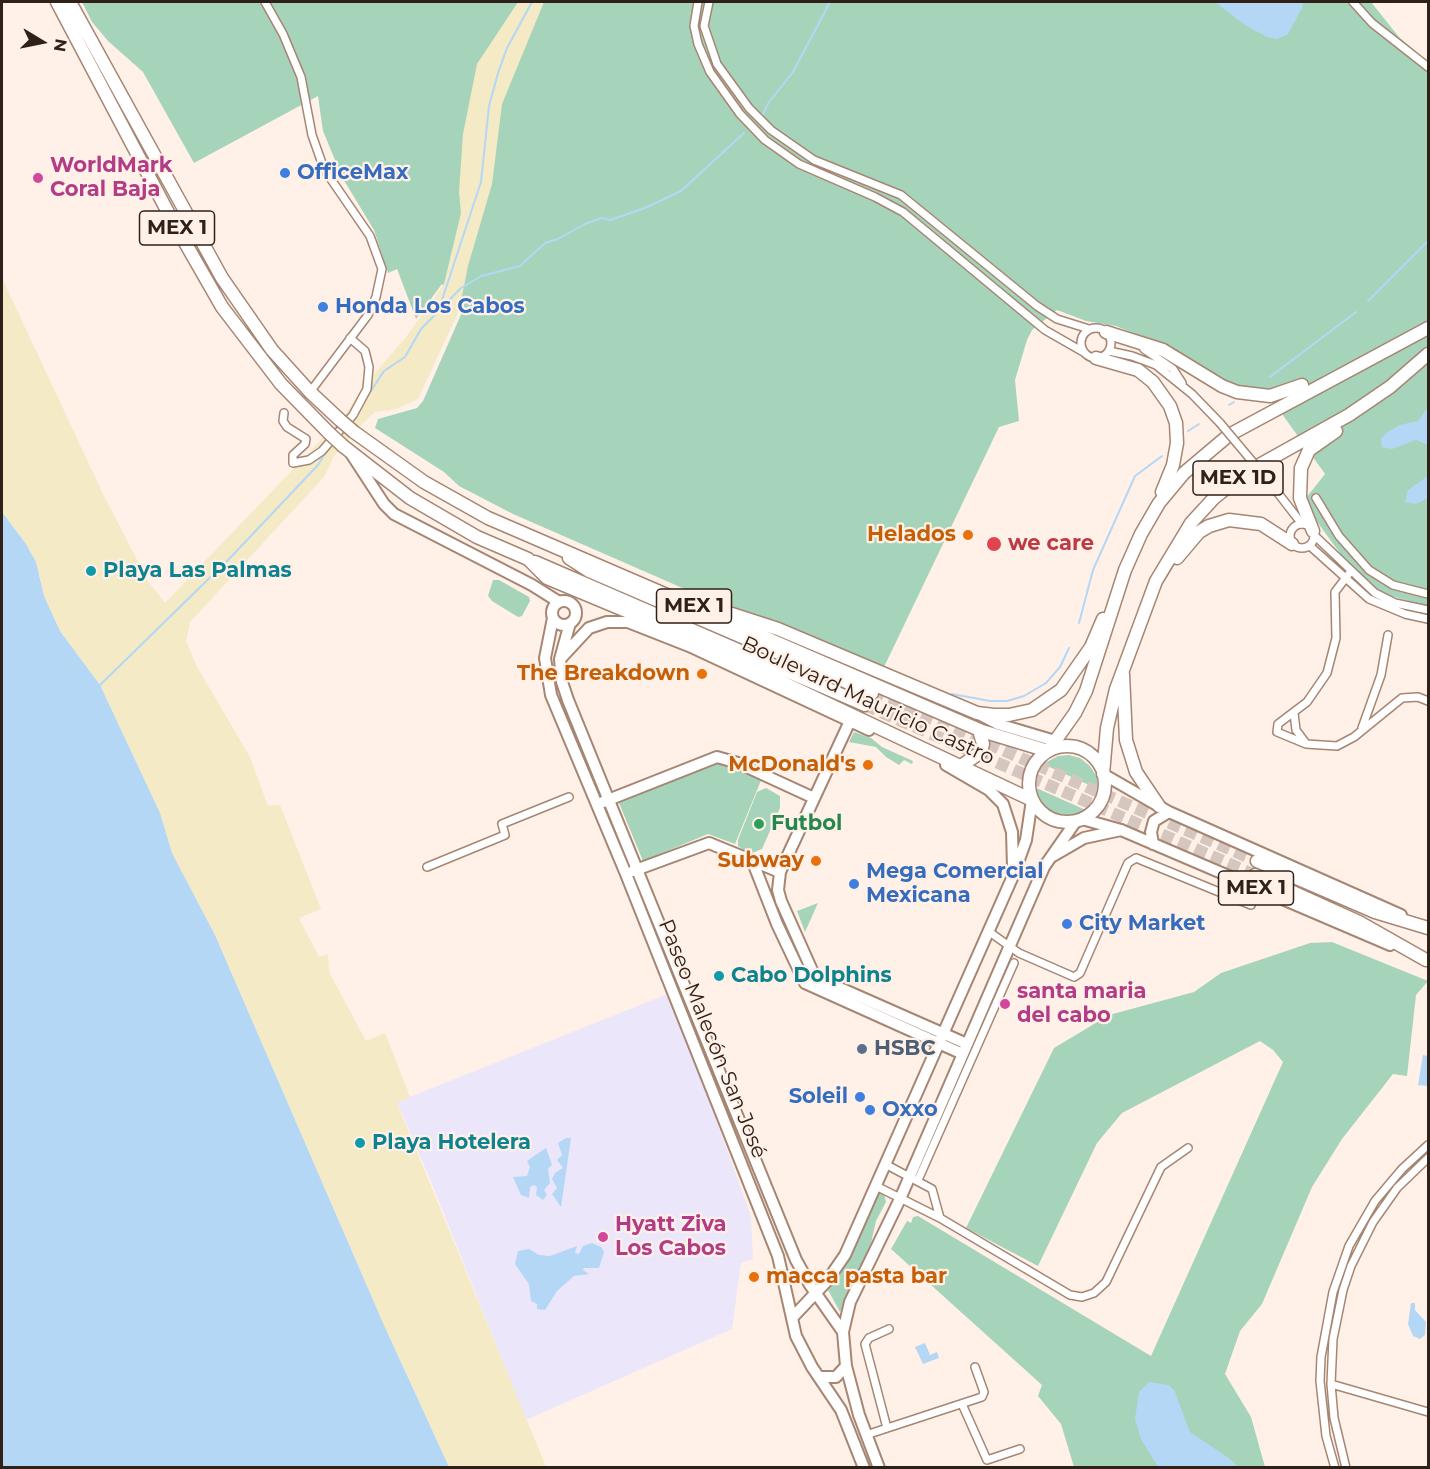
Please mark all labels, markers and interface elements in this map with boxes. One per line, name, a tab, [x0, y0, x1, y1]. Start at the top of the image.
north arrow	[12, 12, 72, 72]
text: N	[50, 37, 71, 53]
place label: WorldMark Coral Baja	[50, 153, 173, 203]
place label: OfficeMax	[297, 160, 408, 186]
marker: OfficeMax	[278, 166, 292, 180]
marker: WorldMark Coral Baja	[31, 171, 45, 185]
road number: MEX 1	[140, 211, 214, 245]
place label: Honda Los Cabos	[335, 294, 525, 320]
marker: Honda Los Cabos	[316, 300, 330, 314]
road number: MEX 1D	[1193, 461, 1283, 495]
place label: Helados	[867, 522, 956, 548]
marker: Helados	[961, 528, 975, 542]
place label: we care	[1008, 531, 1094, 557]
marker: we care	[985, 535, 1003, 553]
place label: Playa Las Palmas	[103, 558, 292, 584]
marker: Playa Las Palmas	[84, 564, 98, 578]
road number: MEX 1	[656, 589, 732, 623]
street label: Boulevard Mauricio Castro	[738, 631, 998, 771]
place label: The Breakdown	[517, 661, 690, 687]
marker: The Breakdown	[695, 667, 709, 681]
place label: McDonald's	[728, 752, 856, 778]
marker: McDonald's	[861, 758, 875, 772]
place label: Futbol	[771, 811, 842, 837]
marker: Futbol	[752, 817, 766, 831]
place label: Subway	[717, 848, 804, 874]
marker: Subway	[809, 854, 823, 868]
place label: Mega Comercial Mexicana	[866, 859, 1044, 909]
road number: MEX 1	[1218, 871, 1294, 905]
marker: Mega Comercial Mexicana	[847, 877, 861, 891]
place label: City Market	[1079, 911, 1205, 937]
street label: Paseo Malecón San José	[652, 916, 772, 1162]
marker: City Market	[1060, 917, 1074, 931]
place label: Cabo Dolphins	[731, 963, 892, 989]
marker: Cabo Dolphins	[712, 969, 726, 983]
place label: santa maria del cabo	[1017, 979, 1147, 1029]
marker: santa maria del cabo	[998, 997, 1012, 1011]
place label: HSBC	[874, 1036, 936, 1062]
marker: HSBC	[855, 1042, 869, 1056]
place label: Soleil	[789, 1084, 848, 1110]
marker: Soleil	[853, 1090, 867, 1104]
place label: Oxxo	[882, 1097, 938, 1123]
marker: Oxxo	[863, 1103, 877, 1117]
place label: Playa Hotelera	[372, 1130, 531, 1156]
marker: Playa Hotelera	[353, 1136, 367, 1150]
place label: Hyatt Ziva Los Cabos	[615, 1212, 726, 1262]
marker: Hyatt Ziva Los Cabos	[596, 1230, 610, 1244]
place label: macca pasta bar	[766, 1264, 947, 1290]
marker: macca pasta bar	[747, 1270, 761, 1284]

